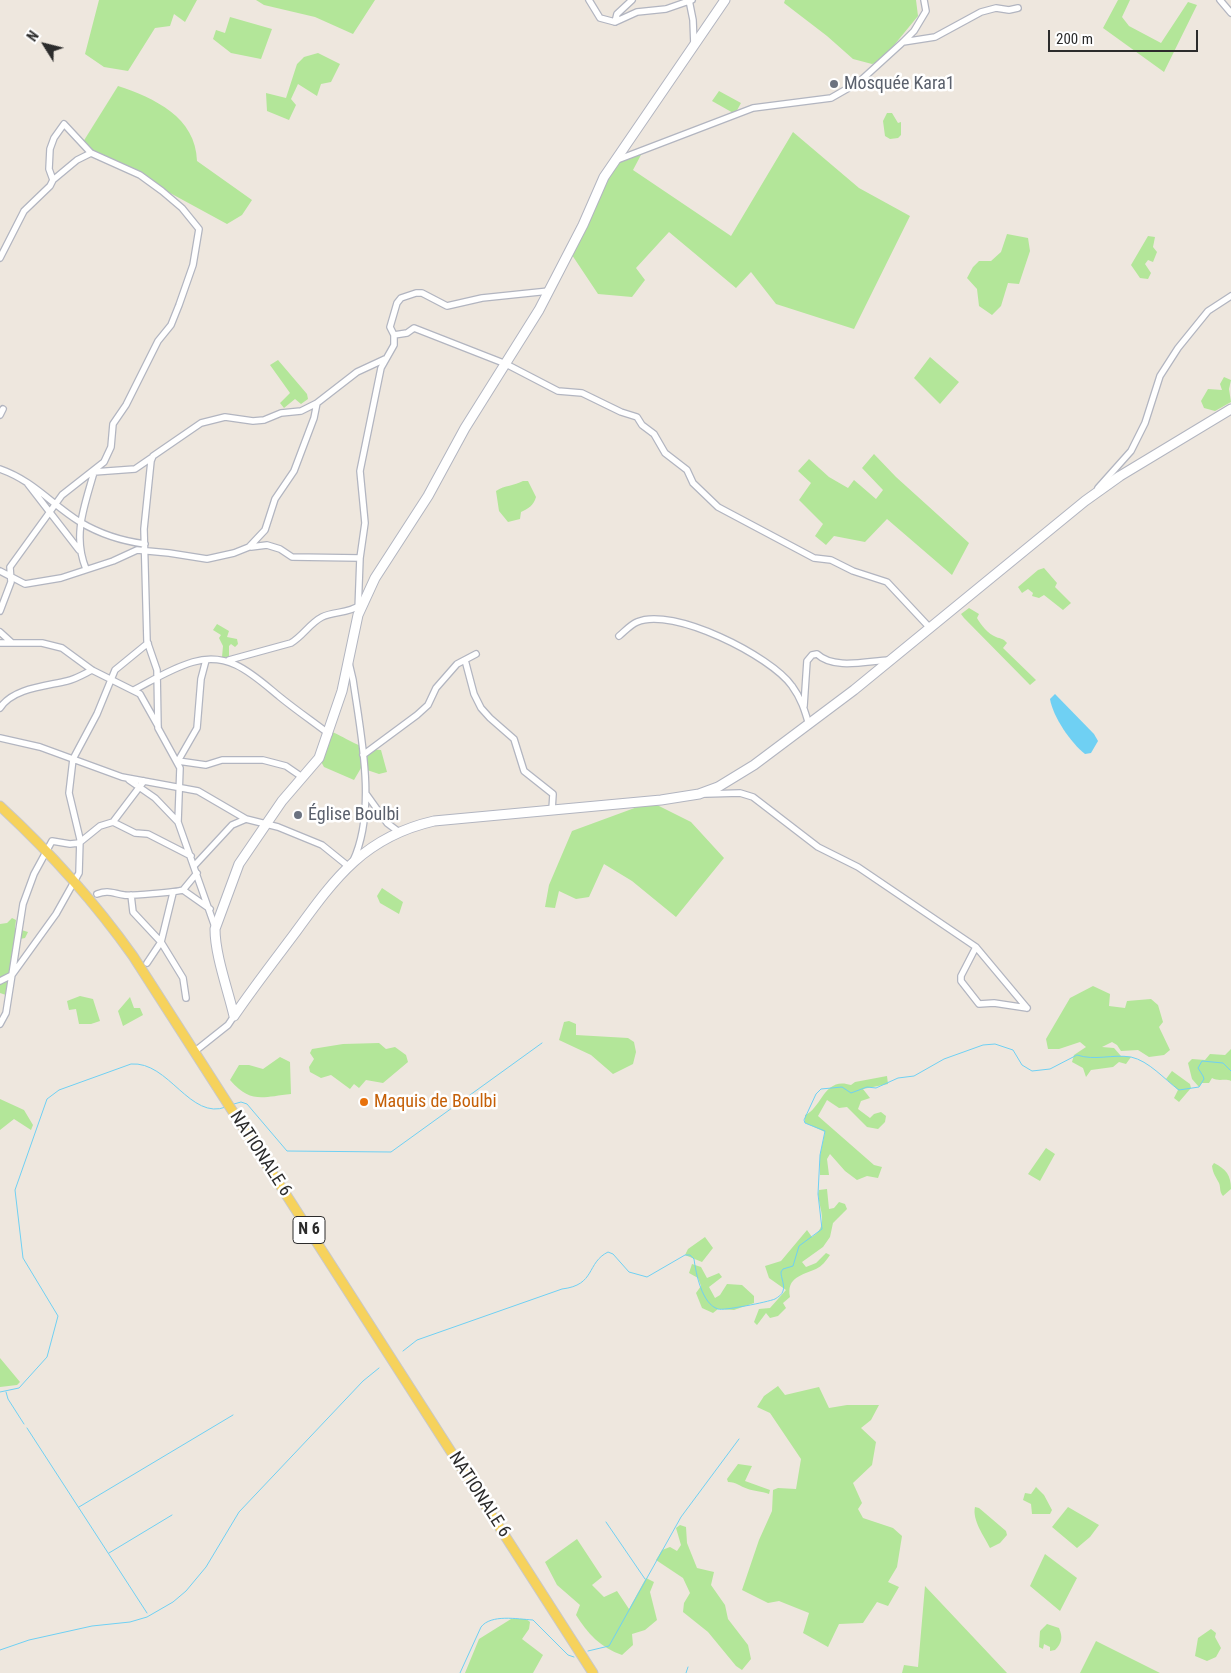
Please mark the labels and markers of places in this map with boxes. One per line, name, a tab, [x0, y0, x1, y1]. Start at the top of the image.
place label: Mosquée Kara1	[844, 73, 955, 95]
marker: Mosquée Kara1	[828, 78, 840, 90]
place label: Église Boulbi	[308, 804, 399, 826]
marker: Église Boulbi	[292, 809, 304, 821]
place label: Maquis de Boulbi	[374, 1091, 497, 1113]
marker: Maquis de Boulbi	[358, 1096, 370, 1108]

